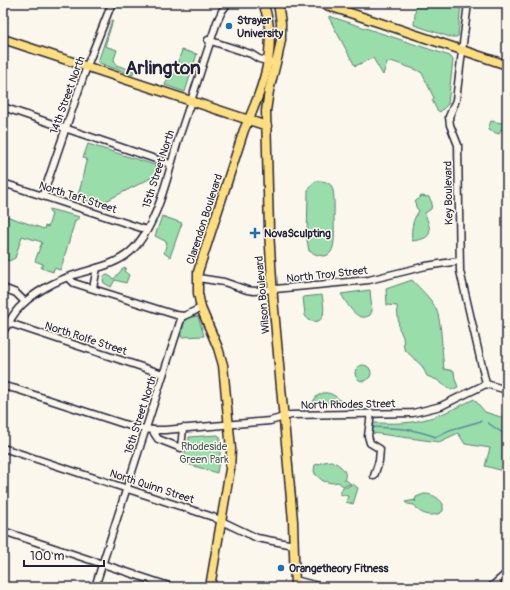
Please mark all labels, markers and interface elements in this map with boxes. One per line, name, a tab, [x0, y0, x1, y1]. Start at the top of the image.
place label: Strayer University	[237, 14, 283, 40]
marker: Strayer University	[224, 21, 234, 31]
street label: 14th Street North	[47, 55, 88, 136]
district label: Arlington	[125, 56, 201, 80]
street label: 15th Street North	[140, 128, 177, 210]
street label: Key Boulevard	[441, 161, 456, 225]
street label: Clarendon Boulevard	[184, 172, 225, 266]
street label: North Taft Street	[37, 179, 119, 216]
marker: NovaSculpting	[249, 227, 261, 239]
place label: NovaSculpting	[264, 227, 331, 240]
street label: Wilson Boulevard	[253, 255, 272, 334]
street label: North Troy Street	[286, 264, 369, 285]
street label: North Rolfe Street	[43, 319, 129, 358]
street label: 16th Street North	[122, 374, 159, 456]
street label: North Rhodes Street	[301, 397, 396, 412]
park label: Rhodeside Green Park	[179, 440, 229, 466]
street label: North Quinn Street	[108, 467, 196, 506]
scale bar	[24, 542, 104, 568]
text: 100 m	[30, 549, 65, 564]
place label: Orangetheory Fitness	[289, 562, 388, 575]
marker: Orangetheory Fitness	[276, 563, 286, 573]

